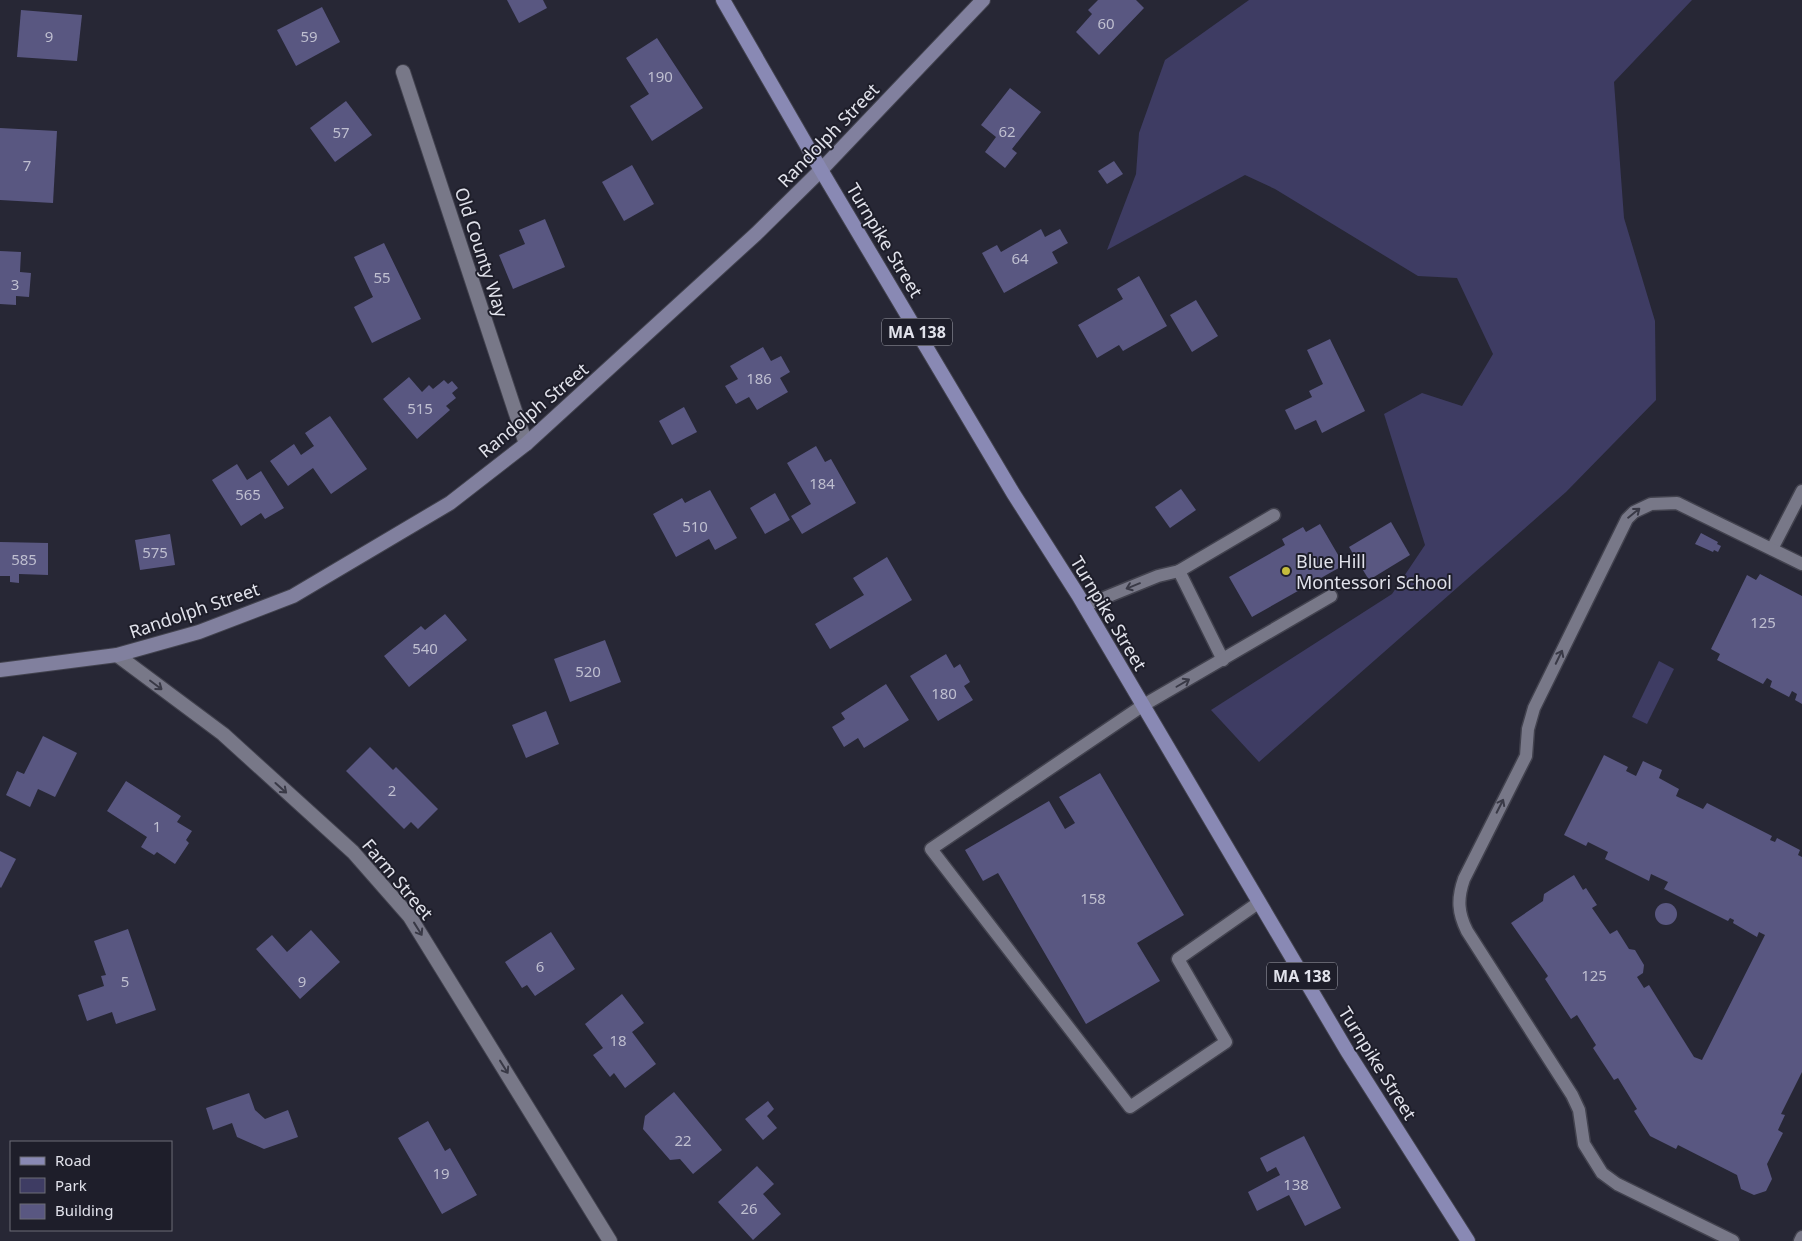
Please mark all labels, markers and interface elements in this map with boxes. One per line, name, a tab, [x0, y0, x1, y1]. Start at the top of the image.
house number: 60	[1097, 13, 1115, 33]
house number: 9	[45, 26, 53, 46]
house number: 59	[300, 26, 318, 46]
house number: 190	[647, 66, 673, 86]
street label: Randolph Street	[772, 77, 884, 192]
house number: 62	[998, 121, 1016, 141]
house number: 57	[332, 122, 350, 142]
house number: 7	[23, 155, 31, 175]
street label: Turnpike Street	[841, 178, 929, 302]
street label: Old County Way	[450, 184, 515, 321]
house number: 64	[1011, 248, 1029, 268]
house number: 55	[373, 267, 391, 287]
house number: 3	[11, 274, 19, 294]
road number: MA 138	[882, 318, 952, 346]
street label: Randolph Street	[473, 357, 593, 463]
house number: 186	[746, 368, 772, 388]
house number: 515	[407, 398, 433, 418]
house number: 184	[809, 473, 835, 493]
house number: 565	[235, 484, 261, 504]
one-way arrow	[1627, 508, 1640, 519]
house number: 510	[682, 516, 708, 536]
house number: 575	[142, 542, 168, 562]
house number: 585	[11, 549, 37, 569]
place label: Blue Hill Montessori School	[1296, 549, 1452, 594]
street label: Turnpike Street	[1065, 551, 1153, 675]
marker: Blue Hill Montessori School	[1280, 565, 1292, 577]
street label: Randolph Street	[126, 576, 263, 644]
one-way arrow	[1126, 582, 1141, 592]
house number: 125	[1750, 612, 1776, 632]
house number: 540	[412, 638, 438, 658]
one-way arrow	[1555, 650, 1564, 665]
house number: 520	[575, 661, 601, 681]
one-way arrow	[1175, 678, 1190, 687]
one-way arrow	[149, 679, 162, 690]
house number: 180	[931, 683, 957, 703]
house number: 2	[388, 780, 396, 800]
one-way arrow	[275, 782, 288, 793]
one-way arrow	[1495, 799, 1505, 814]
house number: 1	[153, 816, 161, 836]
street label: Farm Street	[357, 834, 439, 925]
house number: 158	[1080, 888, 1106, 908]
one-way arrow	[413, 922, 423, 936]
house number: 6	[536, 956, 544, 976]
road number: MA 138	[1267, 962, 1337, 989]
house number: 125	[1581, 965, 1607, 985]
house number: 5	[121, 971, 129, 991]
house number: 9	[298, 971, 306, 991]
street label: Turnpike Street	[1334, 1002, 1423, 1125]
house number: 18	[609, 1030, 627, 1050]
one-way arrow	[499, 1060, 509, 1074]
house number: 22	[674, 1130, 692, 1150]
legend	[10, 1141, 172, 1231]
text: Road	[55, 1150, 91, 1170]
house number: 19	[432, 1163, 450, 1183]
house number: 138	[1283, 1174, 1309, 1194]
text: Park	[55, 1175, 87, 1195]
house number: 26	[740, 1198, 758, 1218]
text: Building	[55, 1200, 113, 1220]

